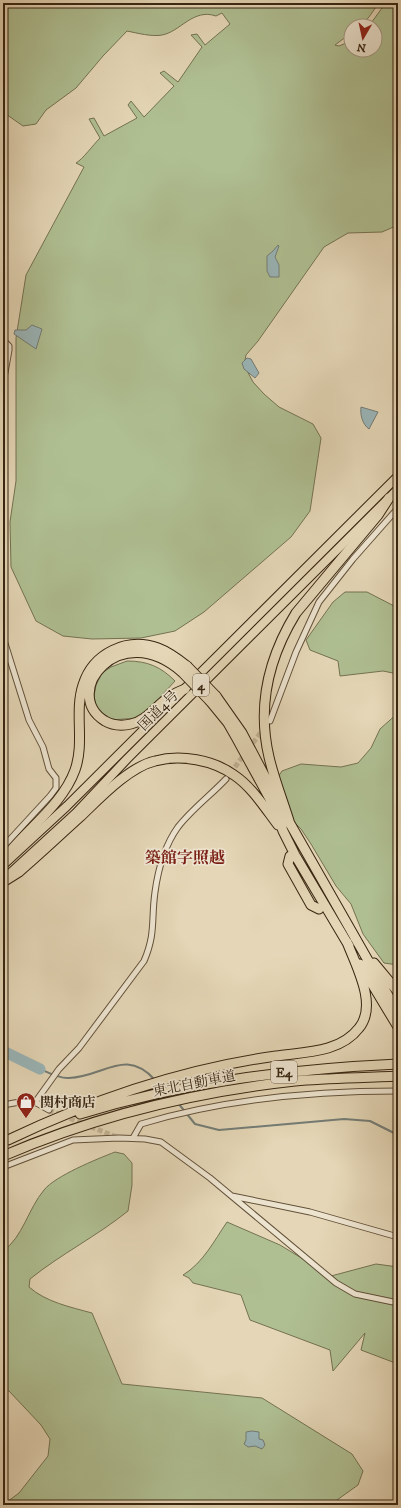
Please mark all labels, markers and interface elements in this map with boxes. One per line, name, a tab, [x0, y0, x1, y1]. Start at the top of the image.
north arrow	[343, 18, 383, 58]
text: N	[356, 39, 367, 55]
road number: 4	[193, 674, 209, 696]
street label: 国道4号	[135, 687, 183, 735]
district label: 築館字照越	[145, 848, 225, 868]
road number: E4	[271, 1061, 297, 1083]
street label: 東北自動車道	[151, 1067, 237, 1101]
shop icon: 関村商店	[15, 1091, 37, 1119]
place label: 関村商店	[40, 1094, 96, 1112]

